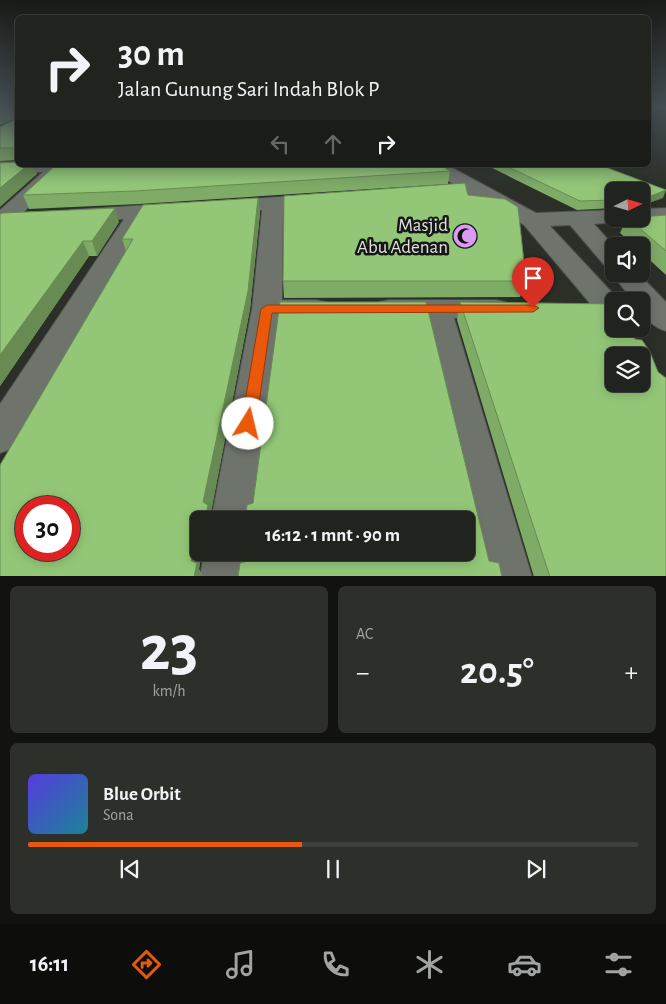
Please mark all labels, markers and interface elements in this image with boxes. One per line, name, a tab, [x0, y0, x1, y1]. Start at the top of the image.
icon: right	[35, 35, 100, 100]
text: 30 m	[118, 37, 185, 72]
text: Jalan Gunung Sari Indah Blok P	[118, 78, 379, 100]
icon: left	[266, 130, 294, 158]
icon: ahead	[319, 130, 347, 158]
icon: right	[372, 130, 400, 158]
north arrow	[605, 182, 650, 228]
map controls	[605, 182, 650, 392]
place label: Masjid Abu Adenan	[357, 216, 448, 257]
mosque icon: Masjid Abu Adenan	[452, 223, 478, 249]
button: sound	[605, 237, 650, 282]
pin	[512, 257, 554, 308]
icon: arrive	[519, 264, 547, 292]
button: search	[605, 292, 650, 337]
button: layers	[605, 347, 650, 392]
position arrow	[221, 397, 273, 449]
speed limit sign: 30	[15, 496, 80, 561]
text: 16:12 · 1 mnt · 90 m	[265, 526, 400, 545]
text: 23	[140, 617, 198, 682]
text: AC	[356, 626, 373, 642]
text: 20.5°	[460, 653, 534, 691]
text: −	[356, 659, 369, 687]
text: +	[625, 659, 638, 687]
text: km/h	[152, 683, 186, 699]
text: Blue Orbit	[103, 785, 181, 804]
text: Sona	[103, 807, 134, 823]
icon: previous	[116, 855, 144, 883]
icon: pause	[319, 855, 347, 883]
icon: next	[522, 855, 550, 883]
icon: directions	[129, 947, 164, 982]
icon: music	[223, 947, 258, 982]
icon: phone	[318, 947, 353, 982]
icon: climate	[412, 947, 447, 982]
icon: car	[507, 947, 542, 982]
icon: filters	[601, 947, 636, 982]
text: 16:11	[30, 953, 69, 975]

